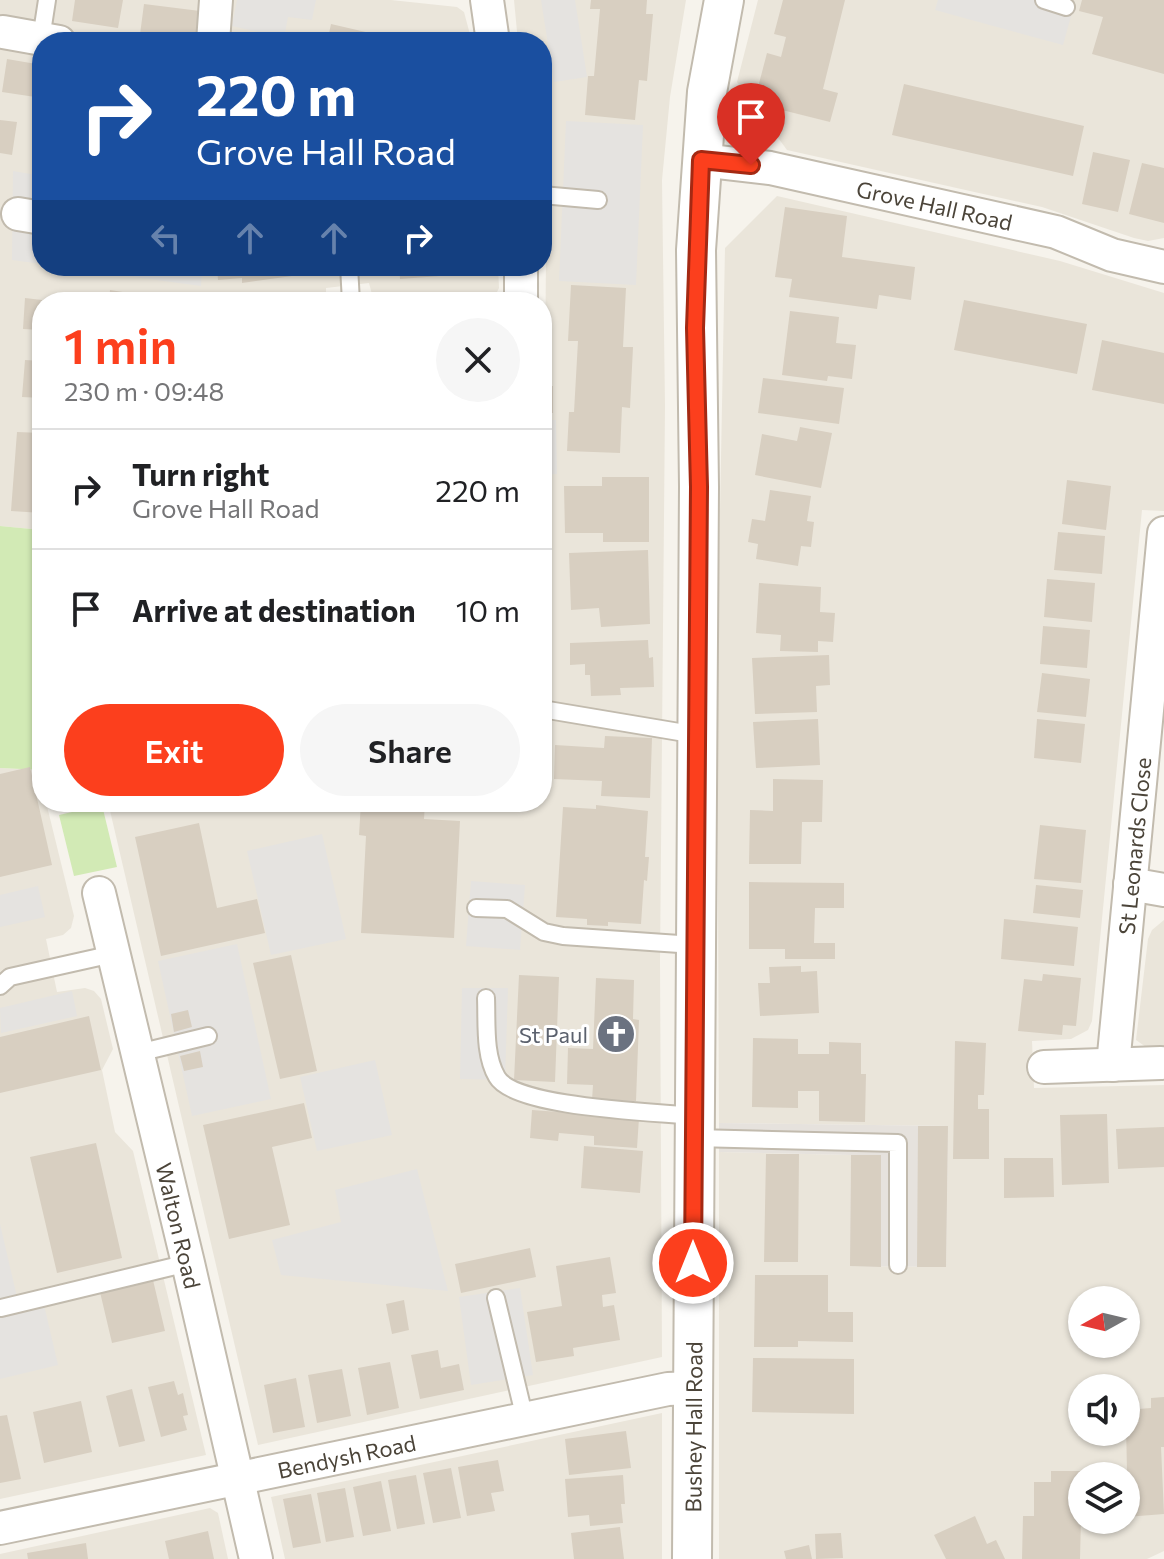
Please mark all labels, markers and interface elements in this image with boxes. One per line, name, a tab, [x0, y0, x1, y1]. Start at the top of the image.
text: 220 m	[196, 59, 356, 128]
icon: right	[64, 64, 168, 168]
pin	[717, 83, 785, 165]
icon: arrive	[729, 95, 773, 139]
text: Grove Hall Road	[196, 128, 456, 172]
street label: Grove Hall Road	[854, 174, 1015, 235]
icon: left	[144, 216, 188, 260]
icon: ahead	[228, 216, 272, 260]
icon: ahead	[312, 216, 356, 260]
icon: right	[396, 216, 440, 260]
text: 1 min	[64, 315, 177, 374]
button: close	[436, 318, 520, 402]
text: 230 m · 09:48	[64, 375, 224, 406]
text: Turn right	[132, 455, 269, 492]
icon: right	[64, 467, 108, 511]
text: 220 m	[435, 471, 520, 508]
text: Grove Hall Road	[132, 492, 320, 523]
icon: arrive	[64, 587, 108, 631]
text: Arrive at destination	[132, 591, 416, 628]
text: 10 m	[456, 591, 520, 628]
button: Exit	[64, 704, 284, 796]
button: Share	[300, 704, 520, 796]
street label: St Leonards Close	[1112, 756, 1156, 936]
church icon: St Paul	[595, 1013, 637, 1055]
place label: St Paul	[519, 1021, 588, 1048]
street label: Walton Road	[151, 1160, 207, 1291]
position arrow	[651, 1221, 735, 1305]
north arrow	[1068, 1286, 1140, 1358]
map controls	[1068, 1286, 1140, 1534]
street label: Bushey Hall Road	[679, 1341, 707, 1513]
button: sound	[1068, 1374, 1140, 1446]
street label: Bendysh Road	[275, 1428, 418, 1483]
button: layers	[1068, 1462, 1140, 1534]

